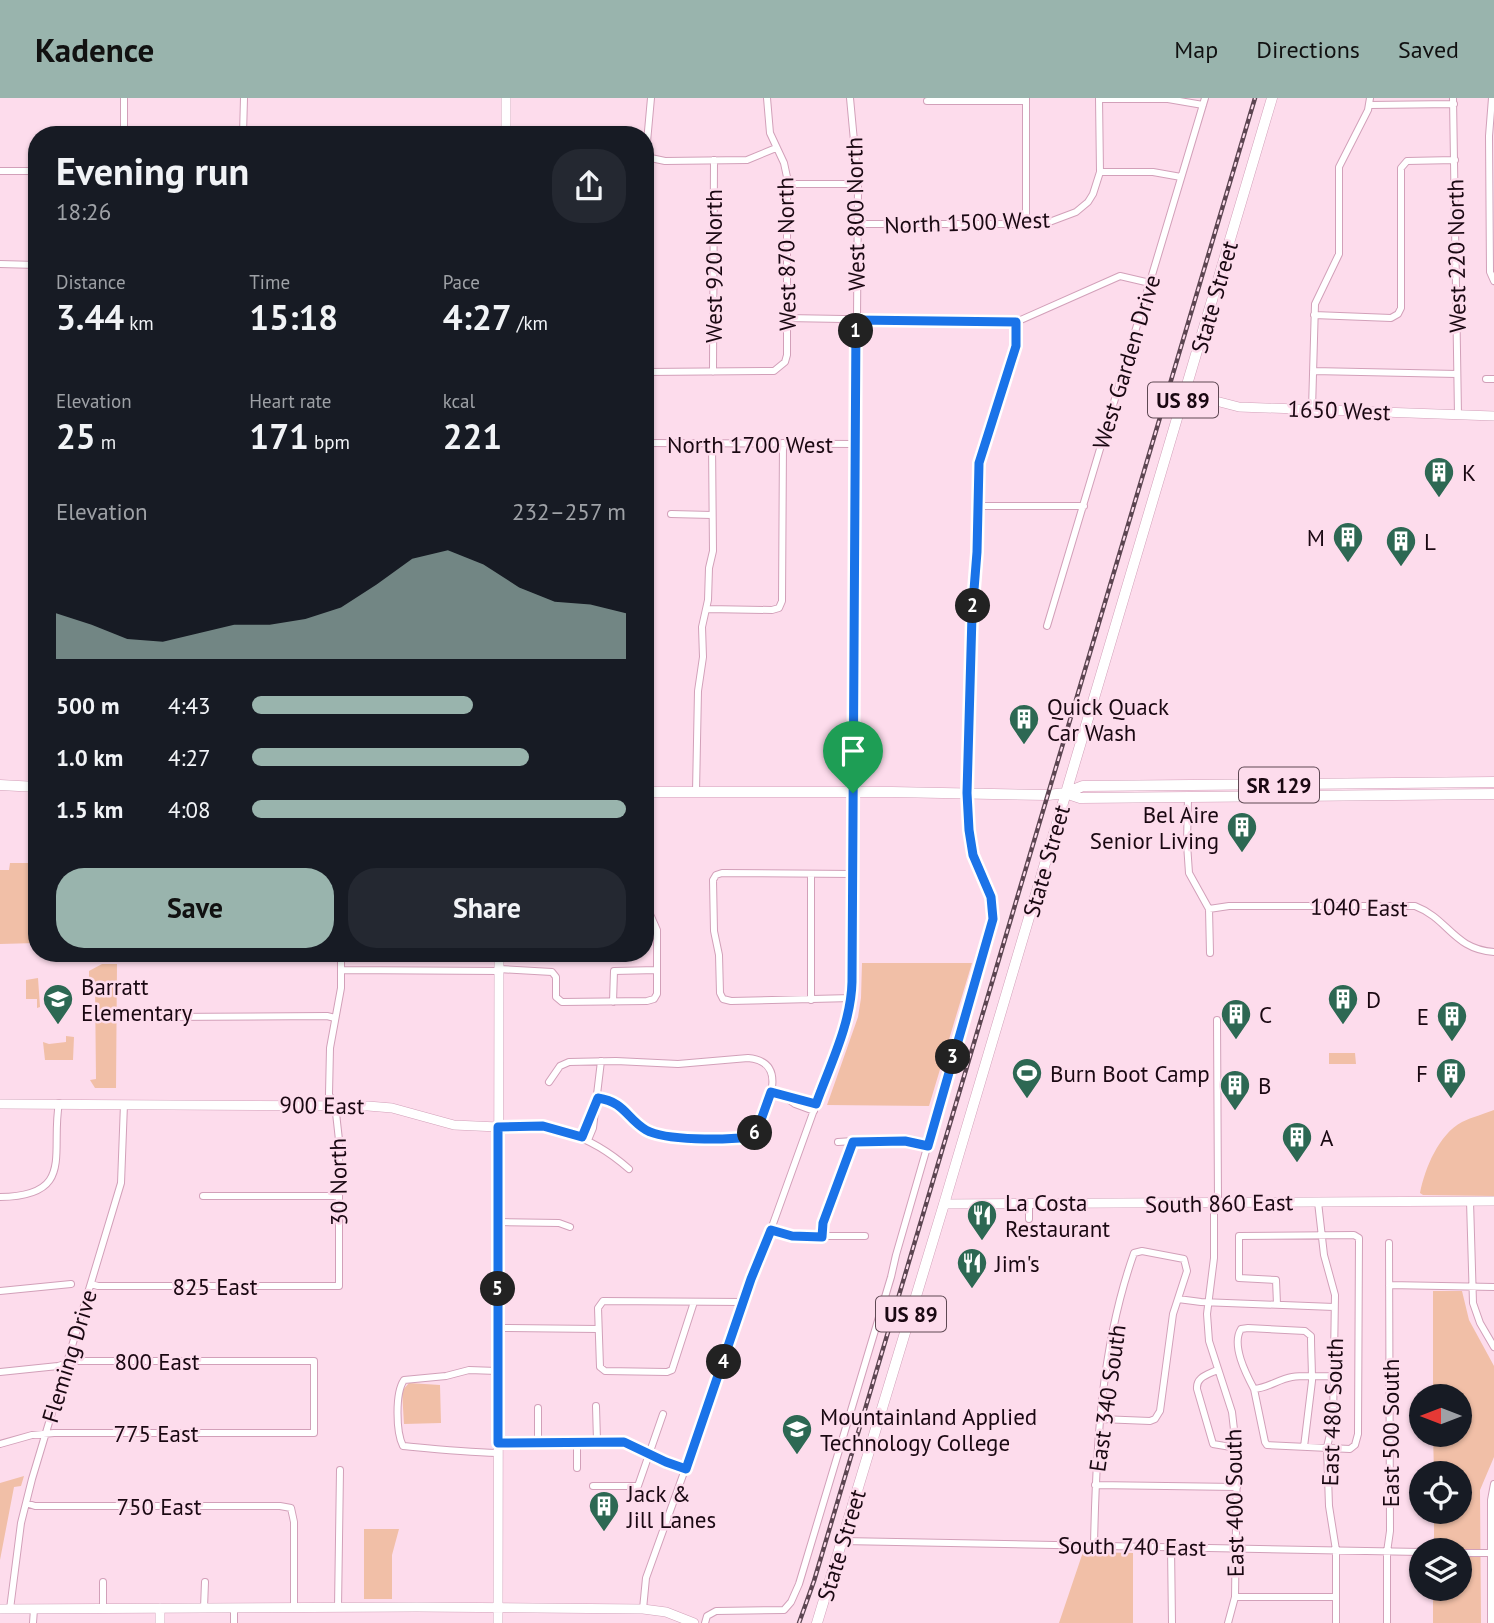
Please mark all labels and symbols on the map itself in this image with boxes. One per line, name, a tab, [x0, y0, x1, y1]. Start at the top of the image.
street label: West 800 North	[839, 137, 871, 291]
street label: West 870 North	[770, 177, 802, 331]
street label: West 220 North	[1440, 179, 1472, 333]
street label: West 920 North	[699, 189, 728, 343]
street label: North 1500 West	[884, 205, 1051, 239]
street label: State Street	[1184, 237, 1244, 357]
street label: West Garden Drive	[1086, 271, 1166, 453]
pin: 1	[838, 314, 874, 348]
road number: US 89	[1148, 382, 1218, 418]
street label: 1650 West	[1287, 394, 1391, 426]
street label: North 1700 West	[667, 430, 833, 459]
building icon: K	[1422, 455, 1456, 499]
place label: K	[1462, 458, 1476, 487]
building icon: M	[1331, 520, 1365, 564]
place label: M	[1307, 523, 1325, 552]
building icon: L	[1384, 524, 1418, 568]
place label: L	[1424, 527, 1436, 556]
pin: 2	[956, 588, 990, 624]
place label: Quick Quack Car Wash	[1047, 692, 1169, 747]
building icon: Quick Quack Car Wash	[1007, 702, 1041, 746]
pin	[823, 721, 883, 793]
road number: SR 129	[1239, 768, 1319, 802]
place label: Bel Aire Senior Living	[1090, 800, 1219, 855]
street label: State Street	[1016, 801, 1076, 921]
building icon: Bel Aire Senior Living	[1225, 810, 1259, 854]
street label: 1040 East	[1310, 892, 1408, 922]
place label: Barratt Elementary	[81, 972, 193, 1027]
school or university icon: Barratt Elementary	[41, 982, 75, 1026]
building icon: D	[1326, 982, 1360, 1026]
place label: D	[1366, 985, 1381, 1014]
building icon: C	[1219, 997, 1253, 1041]
building icon: E	[1435, 999, 1469, 1043]
place label: C	[1259, 1000, 1272, 1029]
place label: E	[1417, 1002, 1429, 1031]
pin: 3	[936, 1040, 970, 1074]
sports icon: Burn Boot Camp	[1010, 1056, 1044, 1100]
building icon: F	[1434, 1056, 1468, 1100]
place label: Burn Boot Camp	[1050, 1059, 1210, 1088]
place label: F	[1416, 1059, 1428, 1088]
building icon: B	[1218, 1068, 1252, 1112]
place label: B	[1258, 1071, 1271, 1100]
street label: 900 East	[279, 1090, 365, 1120]
pin: 6	[738, 1116, 772, 1150]
building icon: A	[1280, 1120, 1314, 1164]
place label: A	[1320, 1123, 1334, 1152]
street label: 30 North	[323, 1138, 353, 1226]
street label: South 860 East	[1145, 1187, 1294, 1219]
place label: La Costa Restaurant	[1005, 1188, 1110, 1243]
restaurant icon: La Costa Restaurant	[965, 1198, 999, 1242]
restaurant icon: Jim's	[955, 1246, 989, 1290]
place label: Jim's	[994, 1249, 1040, 1278]
street label: 825 East	[173, 1272, 258, 1301]
pin: 5	[480, 1272, 516, 1306]
street label: Fleming Drive	[35, 1286, 103, 1426]
road number: US 89	[876, 1296, 946, 1332]
street label: East 340 South	[1082, 1322, 1132, 1474]
street label: East 480 South	[1315, 1337, 1349, 1487]
pin: 4	[706, 1344, 742, 1380]
street label: 800 East	[115, 1347, 200, 1376]
street label: East 500 South	[1376, 1359, 1405, 1507]
north arrow	[1409, 1384, 1472, 1447]
place label: Mountainland Applied Technology College	[820, 1402, 1037, 1457]
school or university icon: Mountainland Applied Technology College	[780, 1412, 814, 1456]
street label: 775 East	[114, 1419, 199, 1448]
street label: East 400 South	[1218, 1429, 1250, 1577]
place label: Jack & Jill Lanes	[626, 1479, 716, 1534]
street label: State Street	[810, 1485, 872, 1604]
building icon: Jack & Jill Lanes	[587, 1489, 621, 1533]
street label: 750 East	[117, 1492, 202, 1521]
street label: South 740 East	[1058, 1530, 1207, 1562]

